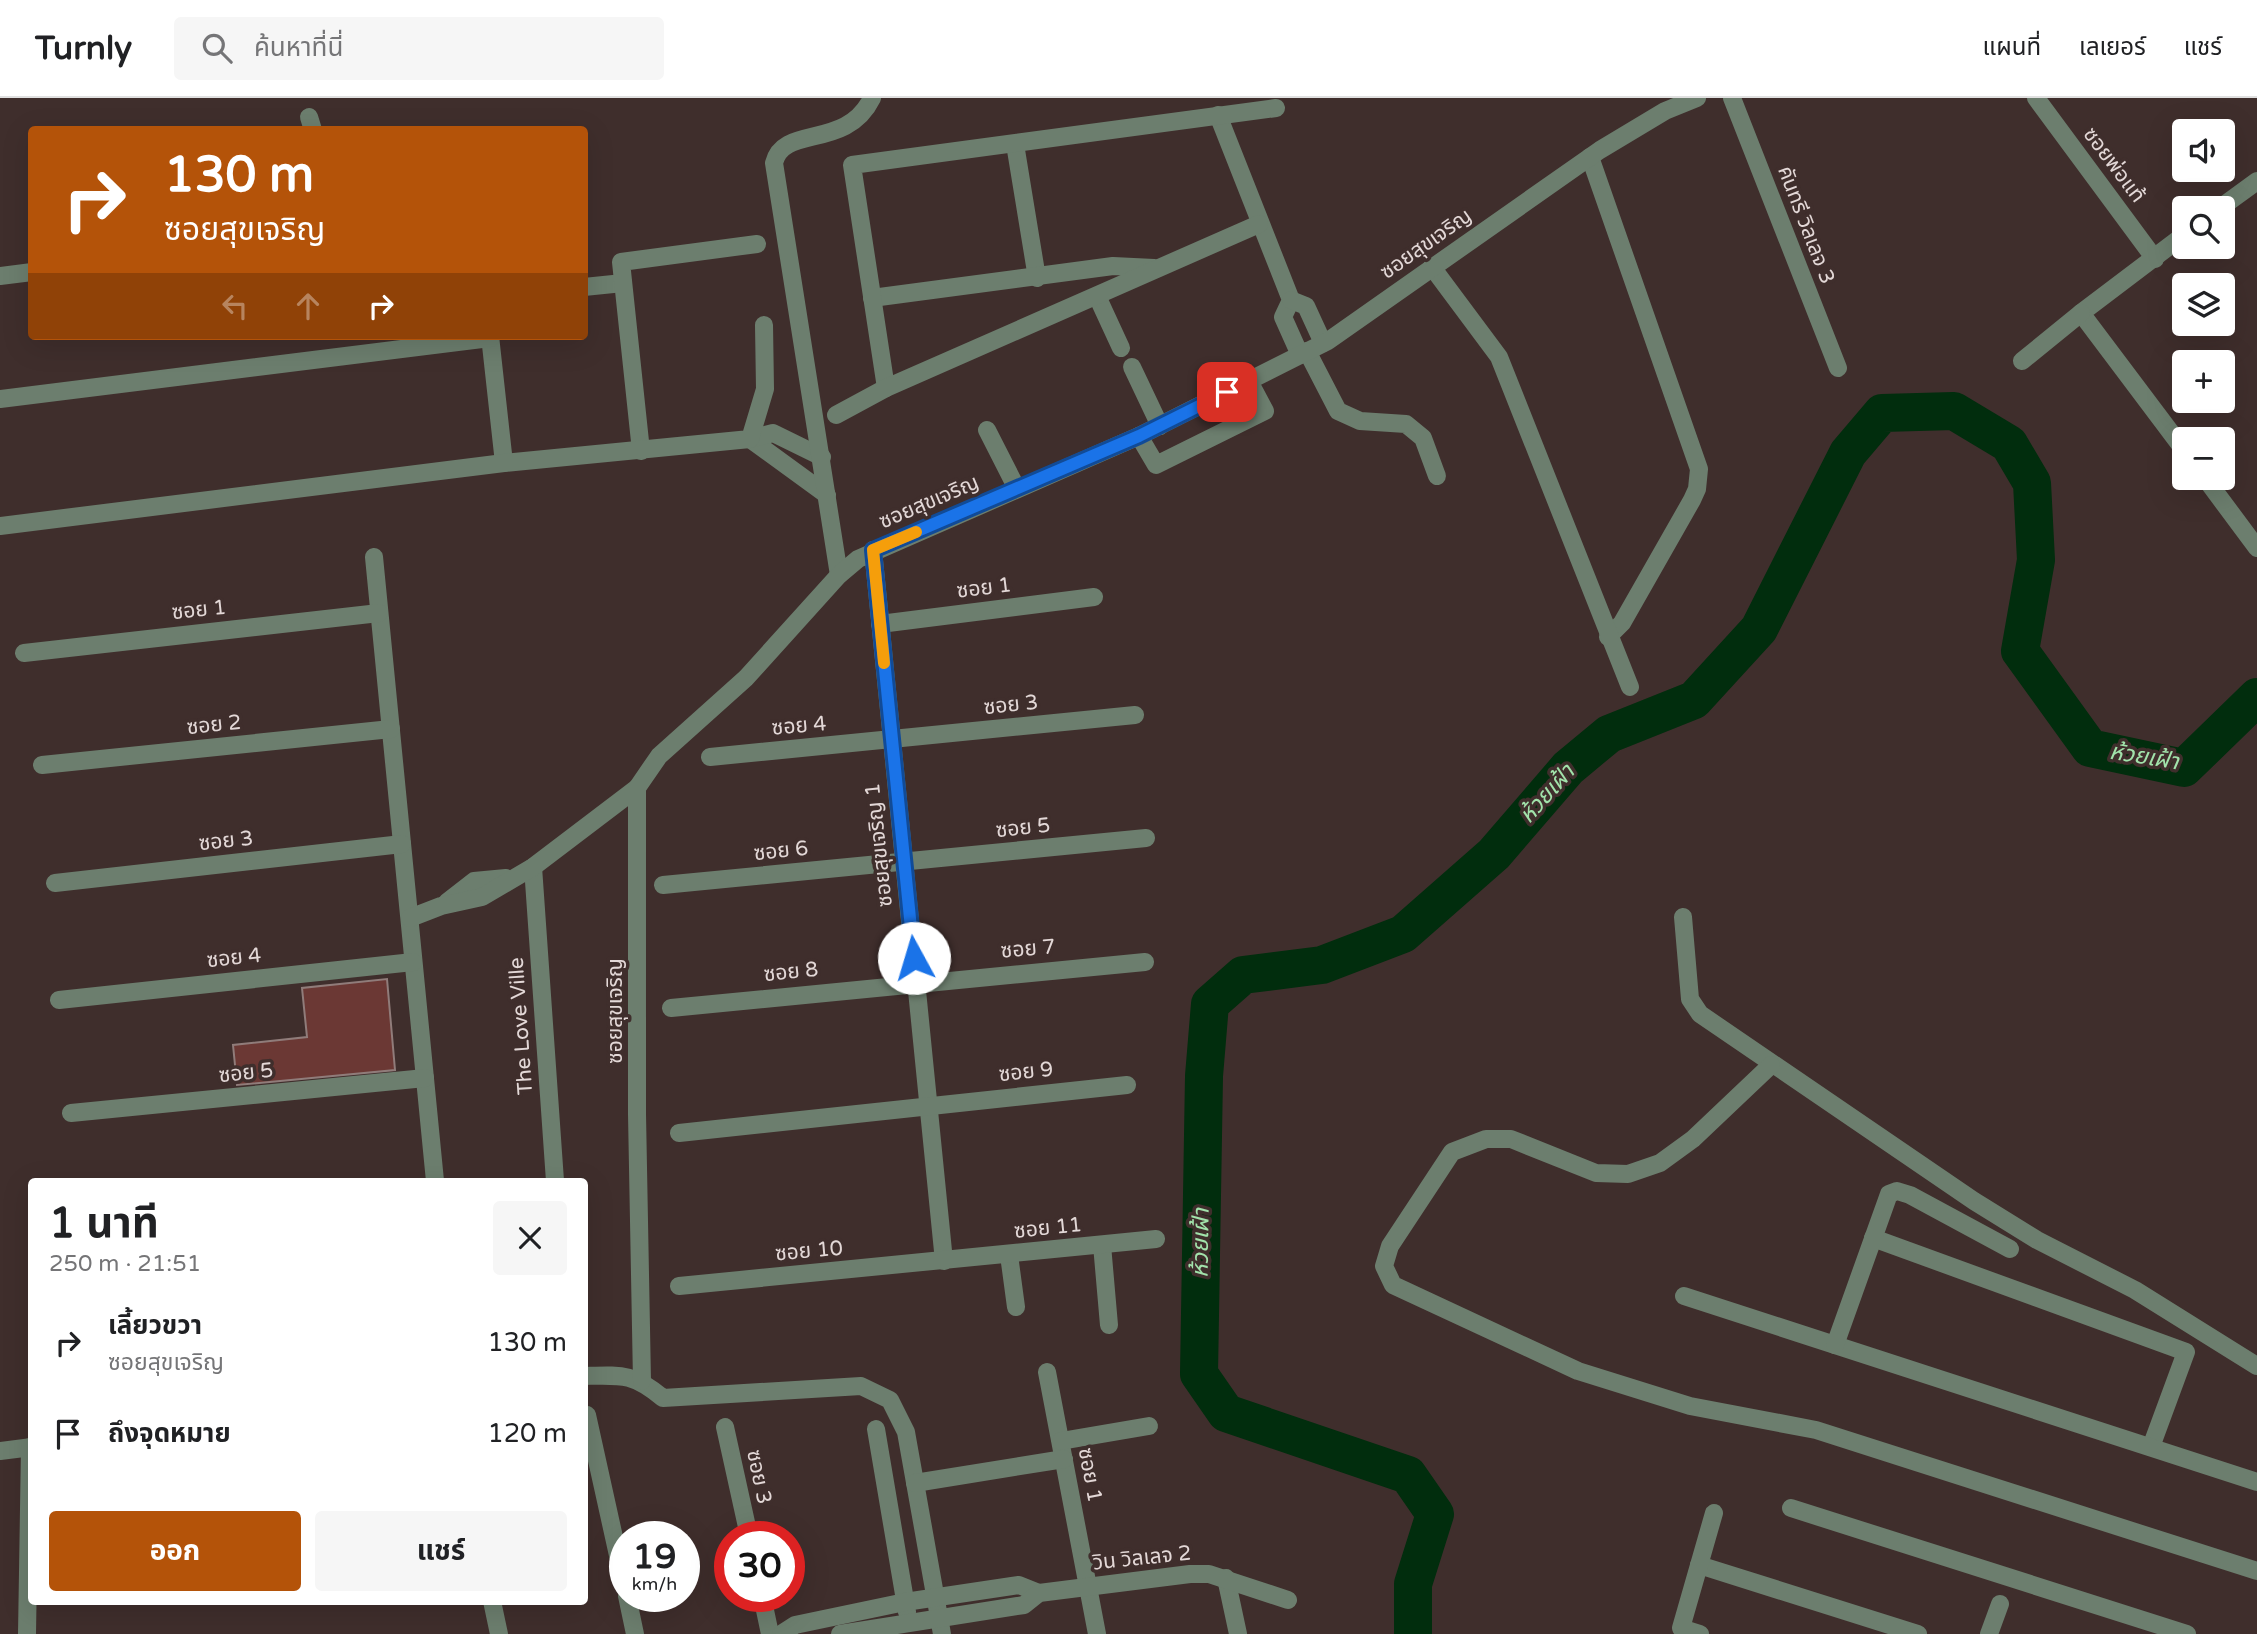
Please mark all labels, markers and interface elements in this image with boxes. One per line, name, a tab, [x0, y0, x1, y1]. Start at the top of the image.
search box	[174, 17, 664, 80]
text: Turnly	[35, 29, 132, 68]
icon: search	[198, 29, 236, 67]
text: ค้นหาที่นี่	[254, 32, 343, 63]
text: แผนที่	[1983, 33, 2041, 62]
text: เลเยอร์	[2079, 33, 2146, 62]
text: แชร์	[2184, 33, 2222, 62]
map controls	[2172, 119, 2235, 490]
button: sound	[2172, 119, 2235, 182]
street label: ซอยพ่อแท้	[2078, 123, 2150, 207]
text: 130 m	[164, 146, 314, 205]
icon: right	[49, 154, 140, 245]
street label: คันทรี วิลเลจ 3	[1772, 162, 1840, 288]
button: search	[2172, 196, 2235, 259]
street label: ซอยสุขเจริญ	[1375, 203, 1477, 285]
text: ซอยสุขเจริญ	[164, 211, 325, 249]
button: layers	[2172, 273, 2235, 336]
icon: left	[216, 287, 254, 325]
icon: ahead	[289, 287, 327, 325]
icon: right	[362, 287, 400, 325]
button: +	[2172, 350, 2235, 413]
pin	[1197, 362, 1257, 422]
icon: arrive	[1208, 373, 1246, 411]
button: −	[2172, 427, 2235, 490]
street label: ซอยสุขเจริญ	[875, 470, 983, 534]
street label: ซอย 1	[955, 572, 1013, 604]
street label: ซอย 1	[170, 595, 228, 625]
street label: ซอย 3	[982, 690, 1040, 720]
street label: ซอย 2	[185, 710, 243, 740]
street label: ซอย 4	[771, 711, 827, 741]
water label: ห้วยเฝ้า	[2107, 738, 2182, 777]
water label: ห้วยเฝ้า	[1513, 758, 1582, 829]
street label: ซอยสุขเจริญ 1	[860, 782, 898, 908]
street label: ซอย 5	[994, 813, 1052, 843]
street label: ซอย 3	[197, 826, 255, 856]
street label: ซอย 6	[752, 836, 810, 866]
position arrow	[877, 921, 951, 995]
street label: ซอย 7	[1000, 934, 1056, 964]
street label: ซอย 4	[205, 943, 263, 973]
street label: The Love Ville	[504, 956, 538, 1096]
street label: ซอย 8	[762, 957, 820, 987]
street label: ซอยสุขเจริญ	[603, 958, 628, 1064]
street label: ซอย 9	[997, 1057, 1055, 1087]
street label: ซอย 5	[217, 1058, 275, 1088]
text: 1 นาที	[49, 1198, 159, 1249]
button: close	[493, 1201, 567, 1275]
water label: ห้วยเฝ้า	[1186, 1206, 1216, 1278]
street label: ซอย 11	[1013, 1212, 1083, 1244]
street label: ซอย 10	[774, 1236, 844, 1266]
text: 250 m · 21:51	[49, 1250, 201, 1278]
text: เลี้ยวขวา	[108, 1310, 202, 1341]
icon: right	[49, 1324, 87, 1362]
text: 130 m	[487, 1327, 567, 1358]
text: ซอยสุขเจริญ	[108, 1349, 224, 1377]
icon: arrive	[49, 1415, 87, 1453]
text: ถึงจุดหมาย	[108, 1418, 231, 1449]
text: 120 m	[487, 1418, 567, 1449]
street label: ซอย 1	[1072, 1446, 1108, 1504]
street label: ซอย 3	[741, 1448, 777, 1506]
button: ออก	[49, 1511, 301, 1591]
button: แชร์	[315, 1511, 567, 1591]
speed limit sign: 30	[714, 1521, 805, 1612]
text: 19	[633, 1536, 676, 1578]
street label: วิน วิลเลจ 2	[1091, 1540, 1192, 1576]
text: km/h	[632, 1573, 677, 1595]

